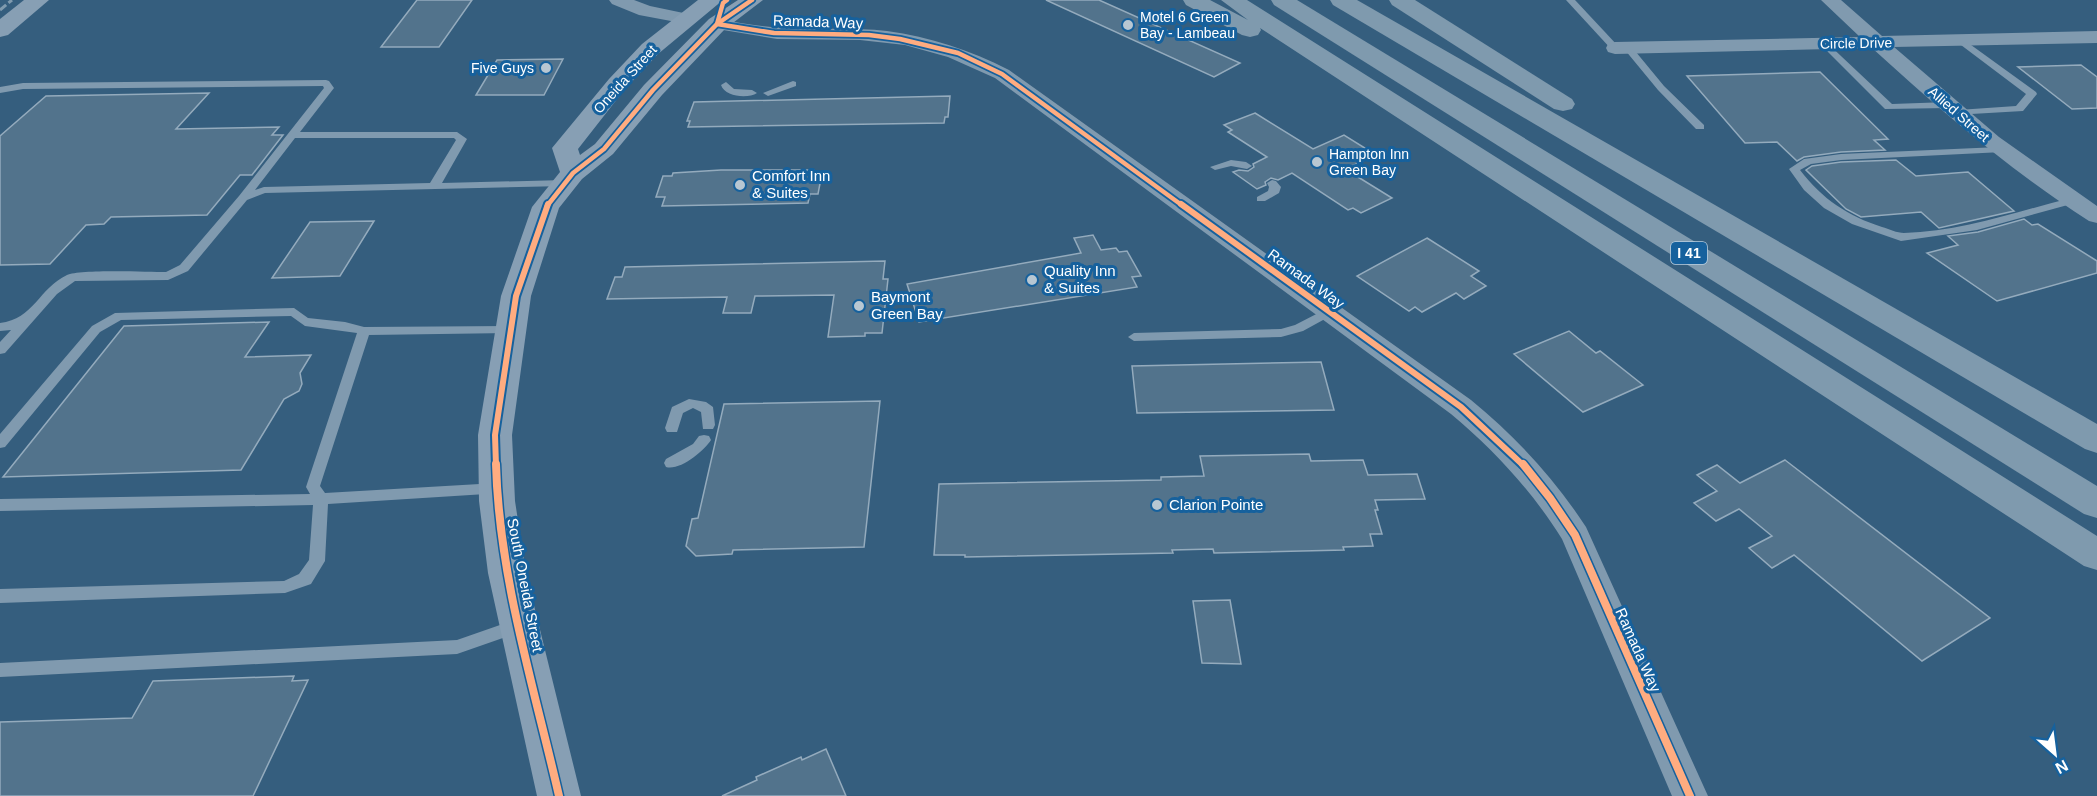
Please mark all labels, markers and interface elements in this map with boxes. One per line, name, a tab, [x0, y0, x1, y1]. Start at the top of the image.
place label: Motel 6 Green Bay - Lambeau	[1140, 9, 1235, 41]
street label: Ramada Way	[773, 11, 864, 32]
marker: Motel 6 Green Bay - Lambeau	[1121, 18, 1135, 32]
street label: Circle Drive	[1820, 34, 1893, 52]
street label: Oneida Street	[590, 41, 660, 116]
place label: Five Guys	[471, 60, 534, 76]
marker: Five Guys	[539, 61, 553, 75]
street label: Allied Street	[1925, 83, 1993, 145]
place label: Hampton Inn Green Bay	[1329, 146, 1409, 178]
marker: Hampton Inn Green Bay	[1310, 155, 1324, 169]
place label: Comfort Inn & Suites	[752, 167, 830, 201]
marker: Comfort Inn & Suites	[733, 178, 747, 192]
road number: I 41	[1671, 242, 1707, 264]
street label: Ramada Way	[1265, 245, 1348, 312]
place label: Quality Inn & Suites	[1044, 262, 1116, 296]
marker: Quality Inn & Suites	[1025, 273, 1039, 287]
place label: Baymont Green Bay	[871, 288, 943, 322]
marker: Baymont Green Bay	[852, 299, 866, 313]
place label: Clarion Pointe	[1169, 496, 1263, 513]
marker: Clarion Pointe	[1150, 498, 1164, 512]
street label: South Oneida Street	[504, 517, 547, 654]
street label: Ramada Way	[1612, 605, 1665, 695]
north arrow	[2025, 724, 2085, 784]
text: N	[2053, 757, 2071, 777]

